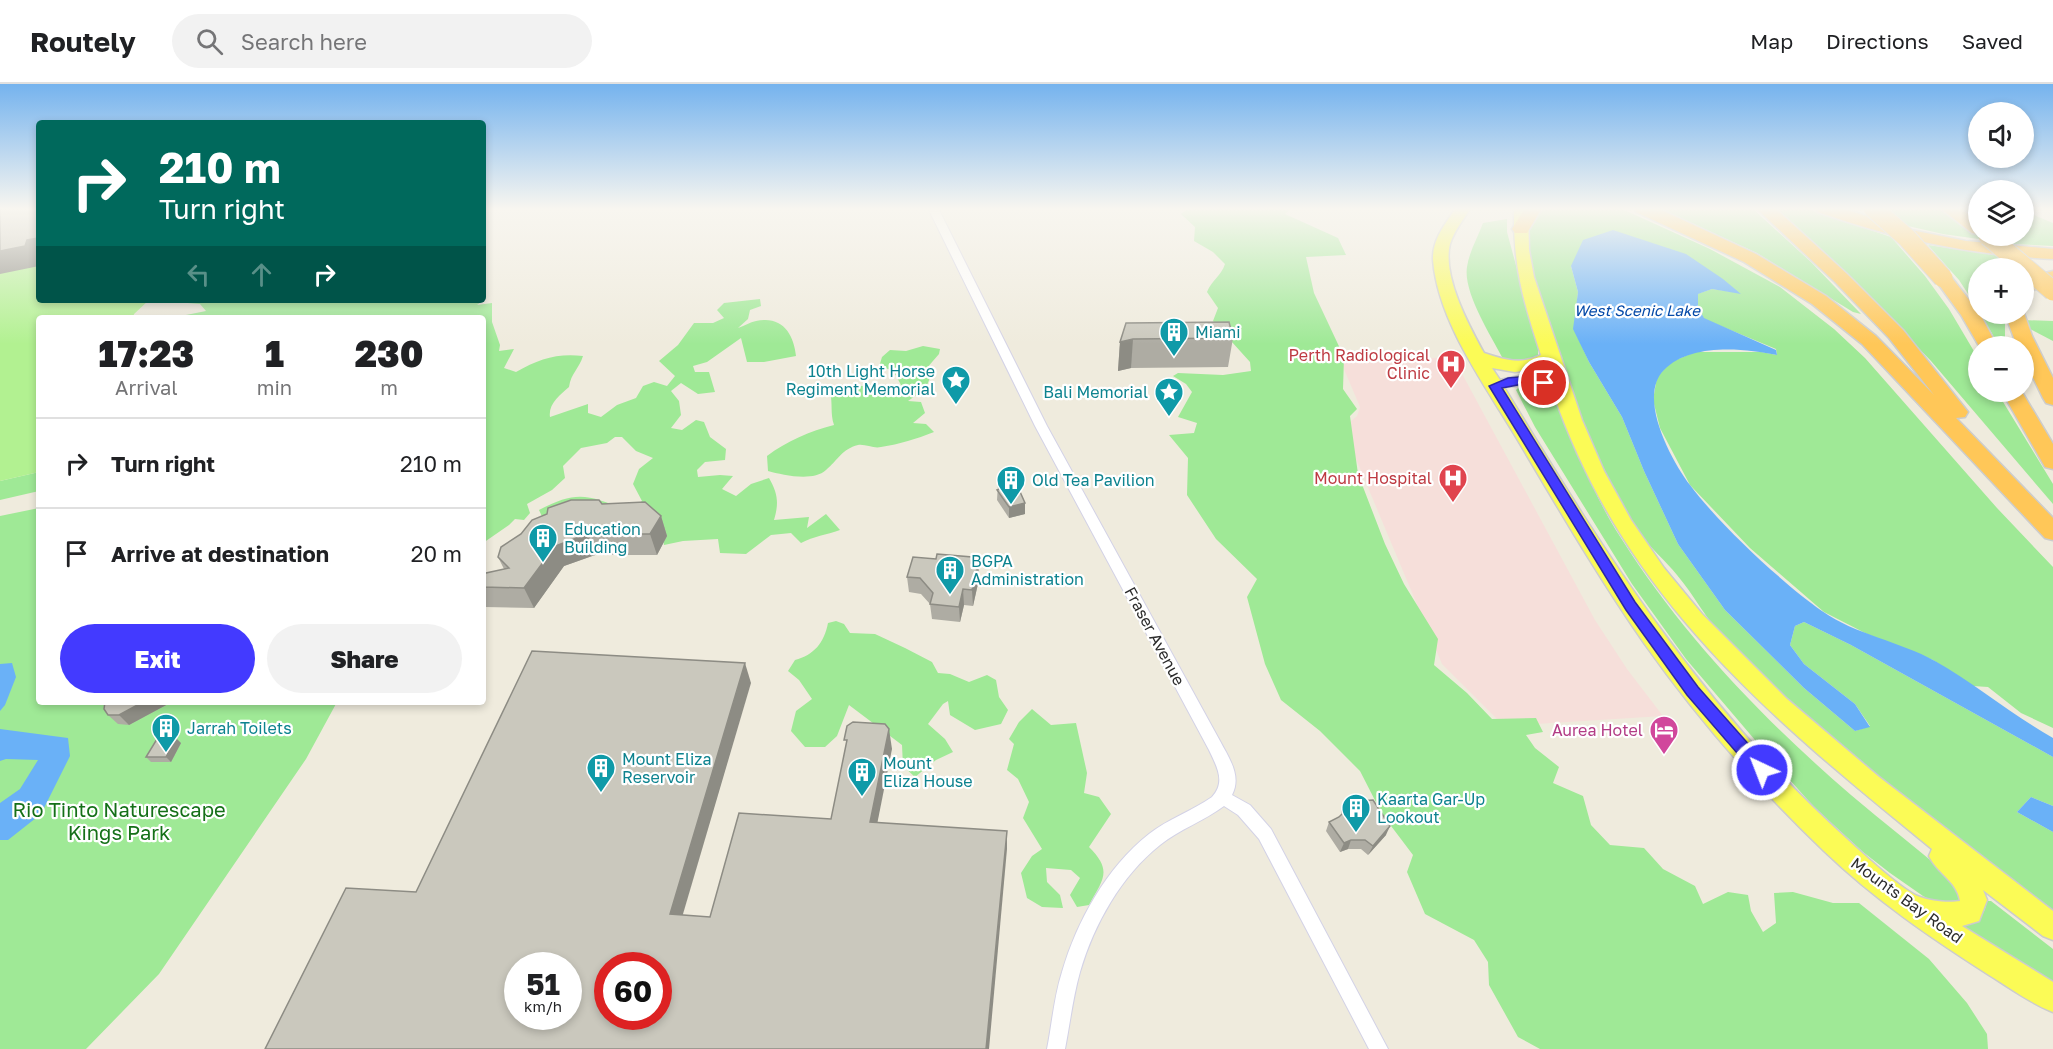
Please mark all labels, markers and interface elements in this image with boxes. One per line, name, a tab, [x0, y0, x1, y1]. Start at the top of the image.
search box	[172, 14, 592, 68]
text: Routely	[30, 25, 136, 58]
icon: search	[193, 25, 226, 58]
text: Search here	[241, 28, 367, 55]
text: Map	[1750, 28, 1793, 54]
text: Directions	[1826, 28, 1929, 54]
text: Saved	[1962, 28, 2023, 54]
map controls	[1968, 102, 2034, 402]
button: sound	[1968, 102, 2034, 168]
text: 210 m	[159, 142, 281, 192]
icon: right	[60, 144, 138, 222]
button: layers	[1968, 180, 2034, 246]
text: Turn right	[159, 193, 285, 225]
icon: left	[182, 258, 215, 291]
icon: ahead	[245, 258, 278, 291]
icon: right	[308, 258, 341, 291]
button: +	[1968, 258, 2034, 324]
water label: West Scenic Lake	[1574, 301, 1701, 319]
building icon: Miami	[1158, 316, 1190, 358]
place label: Miami	[1195, 322, 1241, 342]
text: 17:23	[99, 332, 194, 375]
text: 1	[265, 332, 284, 375]
text: 230	[355, 332, 423, 375]
button: −	[1968, 336, 2034, 402]
place label: Perth Radiological Clinic	[1289, 345, 1430, 383]
hospital icon: Perth Radiological Clinic	[1435, 348, 1467, 390]
pin	[1518, 357, 1569, 408]
place label: 10th Light Horse Regiment Memorial	[786, 361, 935, 399]
place icon: 10th Light Horse Regiment Memorial	[940, 364, 972, 406]
icon: arrive	[1527, 366, 1560, 399]
text: Arrival	[115, 375, 178, 399]
text: min	[257, 375, 292, 399]
text: m	[380, 375, 398, 399]
place icon: Bali Memorial	[1153, 376, 1185, 418]
place label: Bali Memorial	[1043, 382, 1148, 402]
icon: right	[60, 447, 93, 480]
text: Turn right	[111, 450, 215, 477]
text: 210 m	[400, 450, 462, 477]
hospital icon: Mount Hospital	[1437, 462, 1469, 504]
building icon: Old Tea Pavilion	[995, 464, 1027, 506]
place label: Mount Hospital	[1314, 468, 1432, 488]
place label: Old Tea Pavilion	[1032, 470, 1155, 490]
place label: Education Building	[564, 519, 641, 557]
building icon: Education Building	[527, 522, 559, 564]
icon: arrive	[60, 537, 93, 570]
text: Arrive at destination	[111, 540, 329, 567]
text: 20 m	[411, 540, 462, 567]
place label: BGPA Administration	[971, 551, 1084, 589]
building icon: BGPA Administration	[934, 554, 966, 596]
street label: Fraser Avenue	[1121, 583, 1189, 689]
button: Exit	[60, 624, 255, 693]
button: Share	[267, 624, 462, 693]
building icon: Jarrah Toilets	[150, 712, 182, 754]
hotel icon: Aurea Hotel	[1648, 714, 1680, 756]
place label: Jarrah Toilets	[187, 718, 292, 738]
place label: Aurea Hotel	[1552, 720, 1643, 740]
position arrow	[1730, 738, 1794, 802]
place label: Mount Eliza Reservoir	[622, 749, 712, 787]
building icon: Mount Eliza Reservoir	[585, 752, 617, 794]
place label: Mount Eliza House	[883, 753, 973, 791]
building icon: Mount Eliza House	[846, 756, 878, 798]
place label: Kaarta Gar-Up Lookout	[1377, 789, 1485, 827]
building icon: Kaarta Gar-Up Lookout	[1340, 792, 1372, 834]
park label: Rio Tinto Naturescape Kings Park	[12, 797, 226, 844]
street label: Mounts Bay Road	[1847, 853, 1967, 947]
speed limit sign: 60	[594, 952, 672, 1030]
text: 51	[526, 966, 560, 1002]
text: km/h	[524, 997, 562, 1015]

